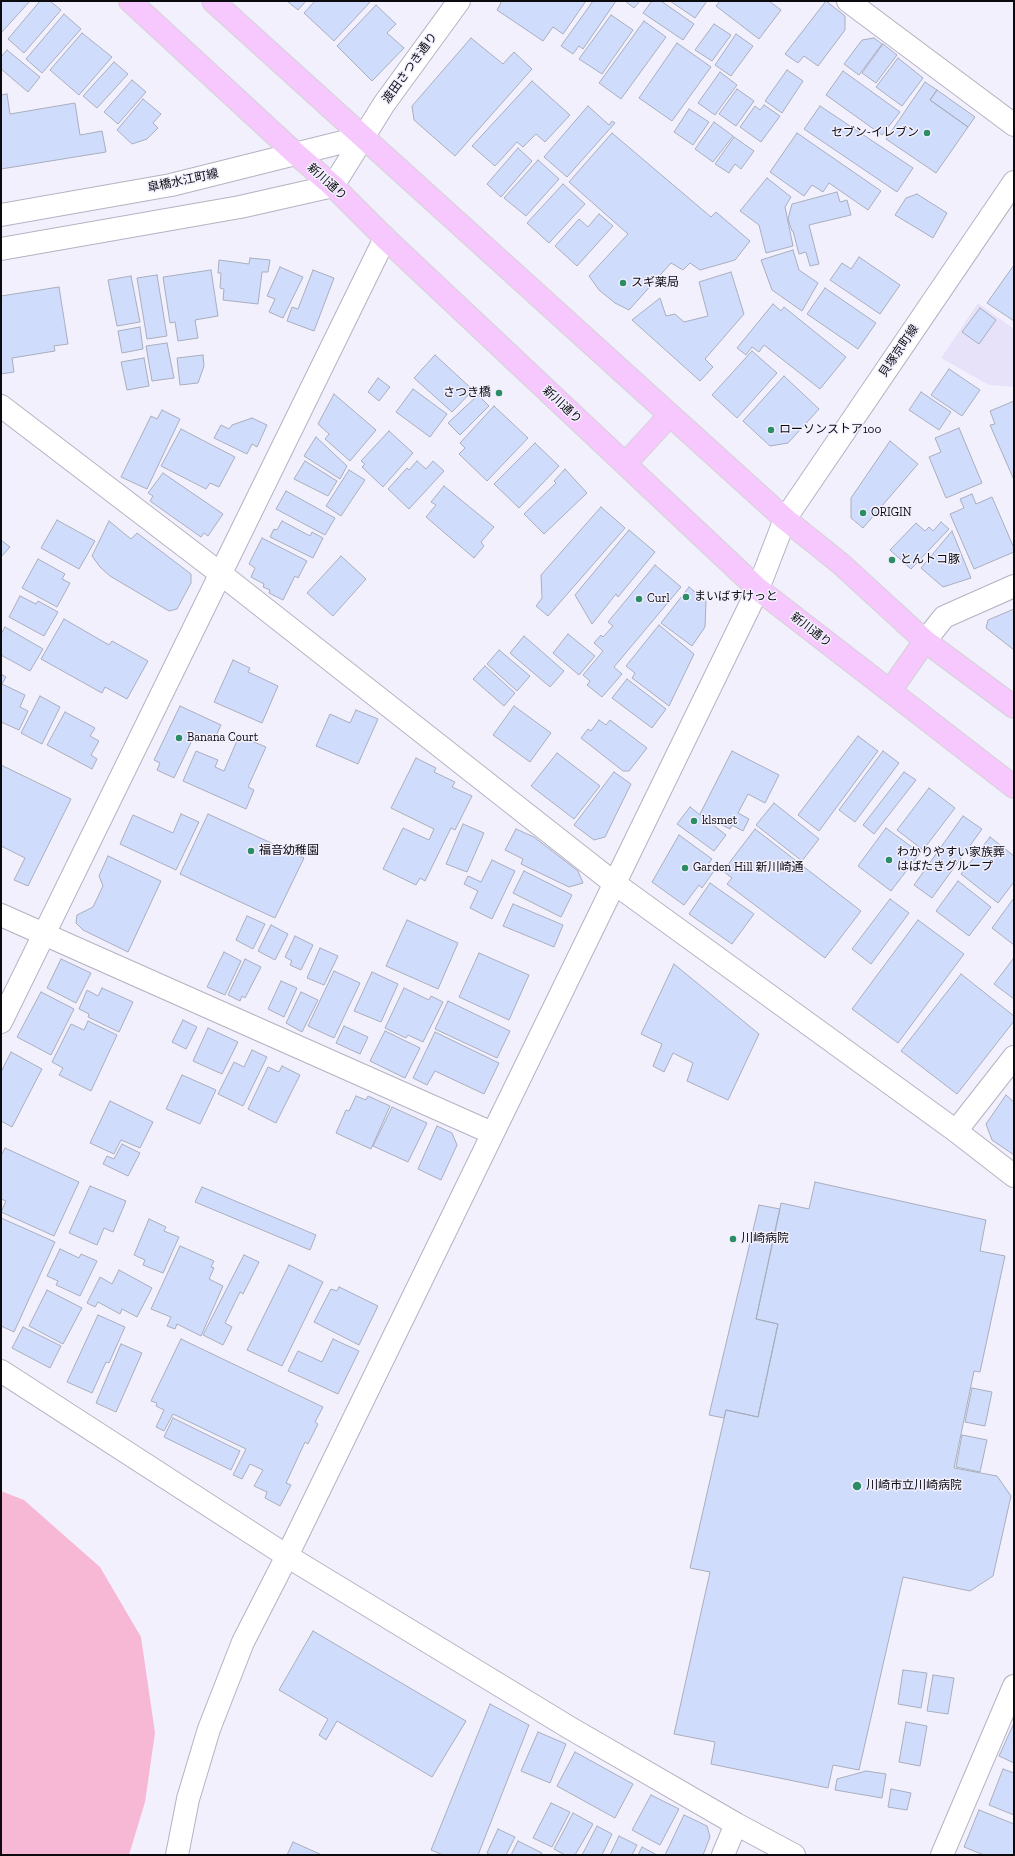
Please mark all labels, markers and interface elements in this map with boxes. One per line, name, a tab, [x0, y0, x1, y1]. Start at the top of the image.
street label: 渡田さつき通り	[379, 30, 441, 106]
place label: セブン-イレブン	[831, 126, 919, 140]
marker: セブン-イレブン	[922, 128, 932, 138]
street label: 新川通り	[304, 161, 350, 203]
street label: 皐橋水江町線	[146, 166, 220, 196]
place label: スギ薬局	[631, 276, 679, 290]
marker: スギ薬局	[618, 278, 628, 288]
street label: 貝塚京町線	[876, 322, 922, 380]
street label: 新川通り	[540, 383, 584, 427]
place label: さつき橋	[443, 386, 491, 400]
marker: さつき橋	[494, 388, 504, 398]
place label: ローソンストア100	[779, 423, 881, 437]
marker: ローソンストア100	[766, 425, 776, 435]
place label: ORIGIN	[871, 506, 912, 520]
marker: ORIGIN	[858, 508, 868, 518]
place label: とんトコ豚	[900, 553, 960, 567]
marker: とんトコ豚	[887, 555, 897, 565]
place label: まいばすけっと	[694, 590, 778, 604]
place label: Curl	[647, 592, 670, 606]
marker: まいばすけっと	[681, 592, 691, 602]
marker: Curl	[634, 594, 644, 604]
street label: 新川通り	[788, 610, 834, 650]
place label: Banana Court	[187, 731, 258, 745]
marker: Banana Court	[174, 733, 184, 743]
place label: klsmet	[702, 814, 737, 828]
marker: klsmet	[689, 816, 699, 826]
place label: 福音幼稚園	[259, 844, 319, 858]
marker: 福音幼稚園	[246, 846, 256, 856]
place label: わかりやすい家族葬 はばたきグループ	[897, 846, 1005, 874]
marker: わかりやすい家族葬 はばたきグループ	[884, 855, 894, 865]
place label: Garden Hill 新川崎通	[693, 861, 803, 875]
marker: Garden Hill 新川崎通	[680, 863, 690, 873]
place label: 川崎病院	[741, 1232, 789, 1246]
marker: 川崎病院	[728, 1234, 738, 1244]
place label: 川崎市立川崎病院	[866, 1479, 962, 1493]
marker: 川崎市立川崎病院	[851, 1480, 863, 1492]

